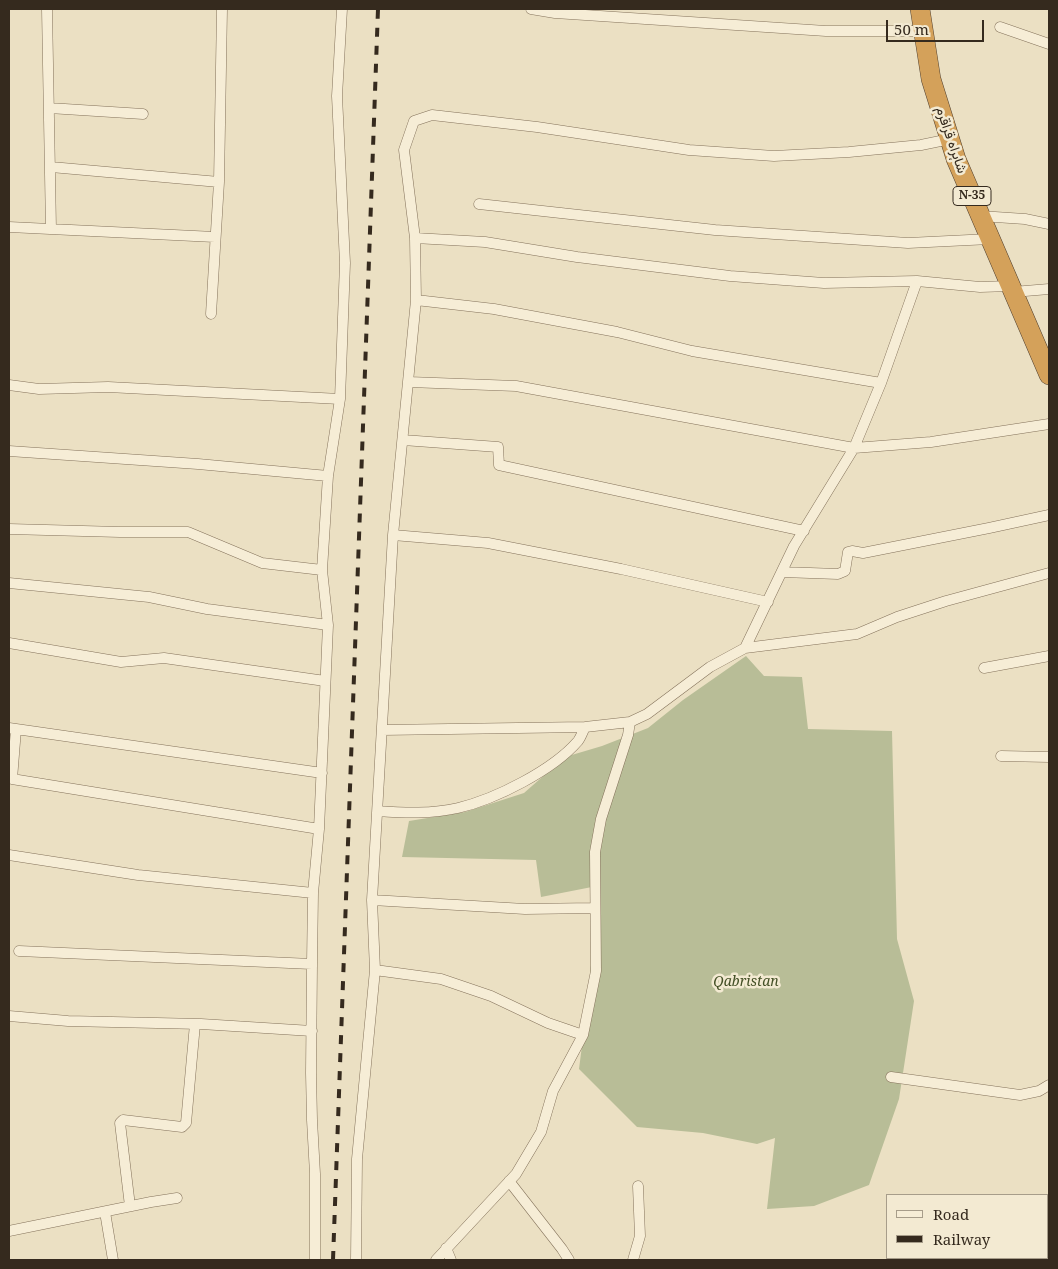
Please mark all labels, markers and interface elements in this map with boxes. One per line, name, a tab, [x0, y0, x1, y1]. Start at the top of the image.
scale bar	[888, 10, 986, 42]
text: 50 m	[894, 19, 929, 39]
street label: شاہراہ قراقرم	[932, 104, 970, 176]
road number: N-35	[953, 187, 991, 206]
park label: Qabristan	[713, 974, 779, 990]
legend	[886, 1194, 1048, 1259]
text: Road	[933, 1204, 969, 1224]
text: Railway	[933, 1229, 990, 1249]

